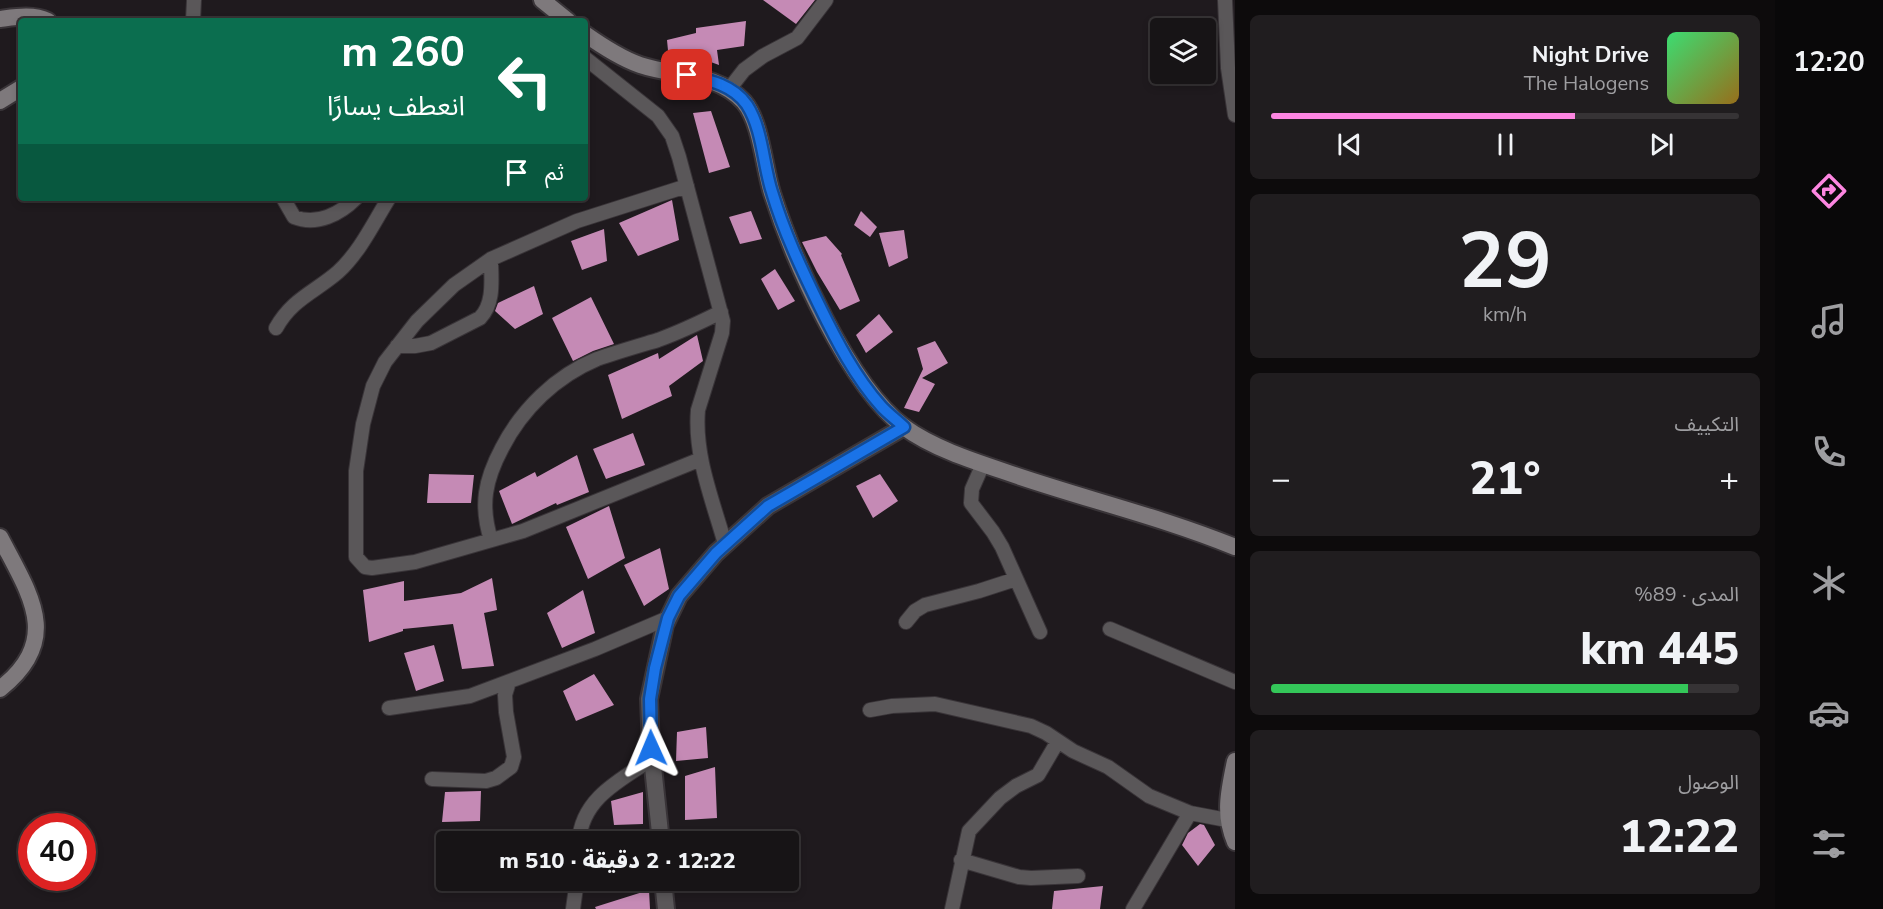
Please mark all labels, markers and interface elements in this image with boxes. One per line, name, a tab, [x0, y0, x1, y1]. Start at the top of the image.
map controls	[1150, 18, 1216, 84]
button: layers	[1150, 18, 1216, 84]
text: 260 m	[341, 24, 465, 81]
text: Night Drive	[1532, 40, 1649, 70]
icon: left	[486, 42, 564, 120]
text: 12:20	[1793, 44, 1865, 81]
pin	[661, 49, 712, 100]
icon: arrive	[670, 58, 703, 91]
text: The Halogens	[1524, 70, 1649, 97]
text: انعطف يسارًا	[327, 88, 465, 125]
icon: previous	[1333, 128, 1366, 161]
icon: pause	[1489, 128, 1522, 161]
icon: next	[1645, 128, 1678, 161]
icon: arrive	[500, 156, 533, 189]
text: ثم	[545, 158, 564, 188]
icon: directions	[1808, 170, 1850, 212]
text: 29	[1458, 208, 1552, 315]
icon: music	[1808, 300, 1850, 342]
text: km/h	[1483, 301, 1527, 328]
text: التكييف	[1675, 411, 1739, 438]
icon: phone	[1808, 431, 1850, 473]
text: 21°	[1469, 449, 1541, 510]
text: −	[1271, 457, 1291, 502]
text: +	[1719, 457, 1739, 502]
icon: climate	[1808, 562, 1850, 604]
text: المدى · 89%	[1634, 581, 1739, 608]
text: 445 km	[1580, 619, 1739, 680]
icon: car	[1808, 692, 1850, 734]
position arrow	[619, 716, 683, 780]
text: الوصول	[1678, 769, 1739, 796]
text: 12:22	[1619, 807, 1739, 868]
speed limit sign: 40	[18, 813, 96, 891]
icon: filters	[1808, 823, 1850, 865]
text: 12:22 · 2 دقيقة · 510 m	[499, 846, 736, 876]

